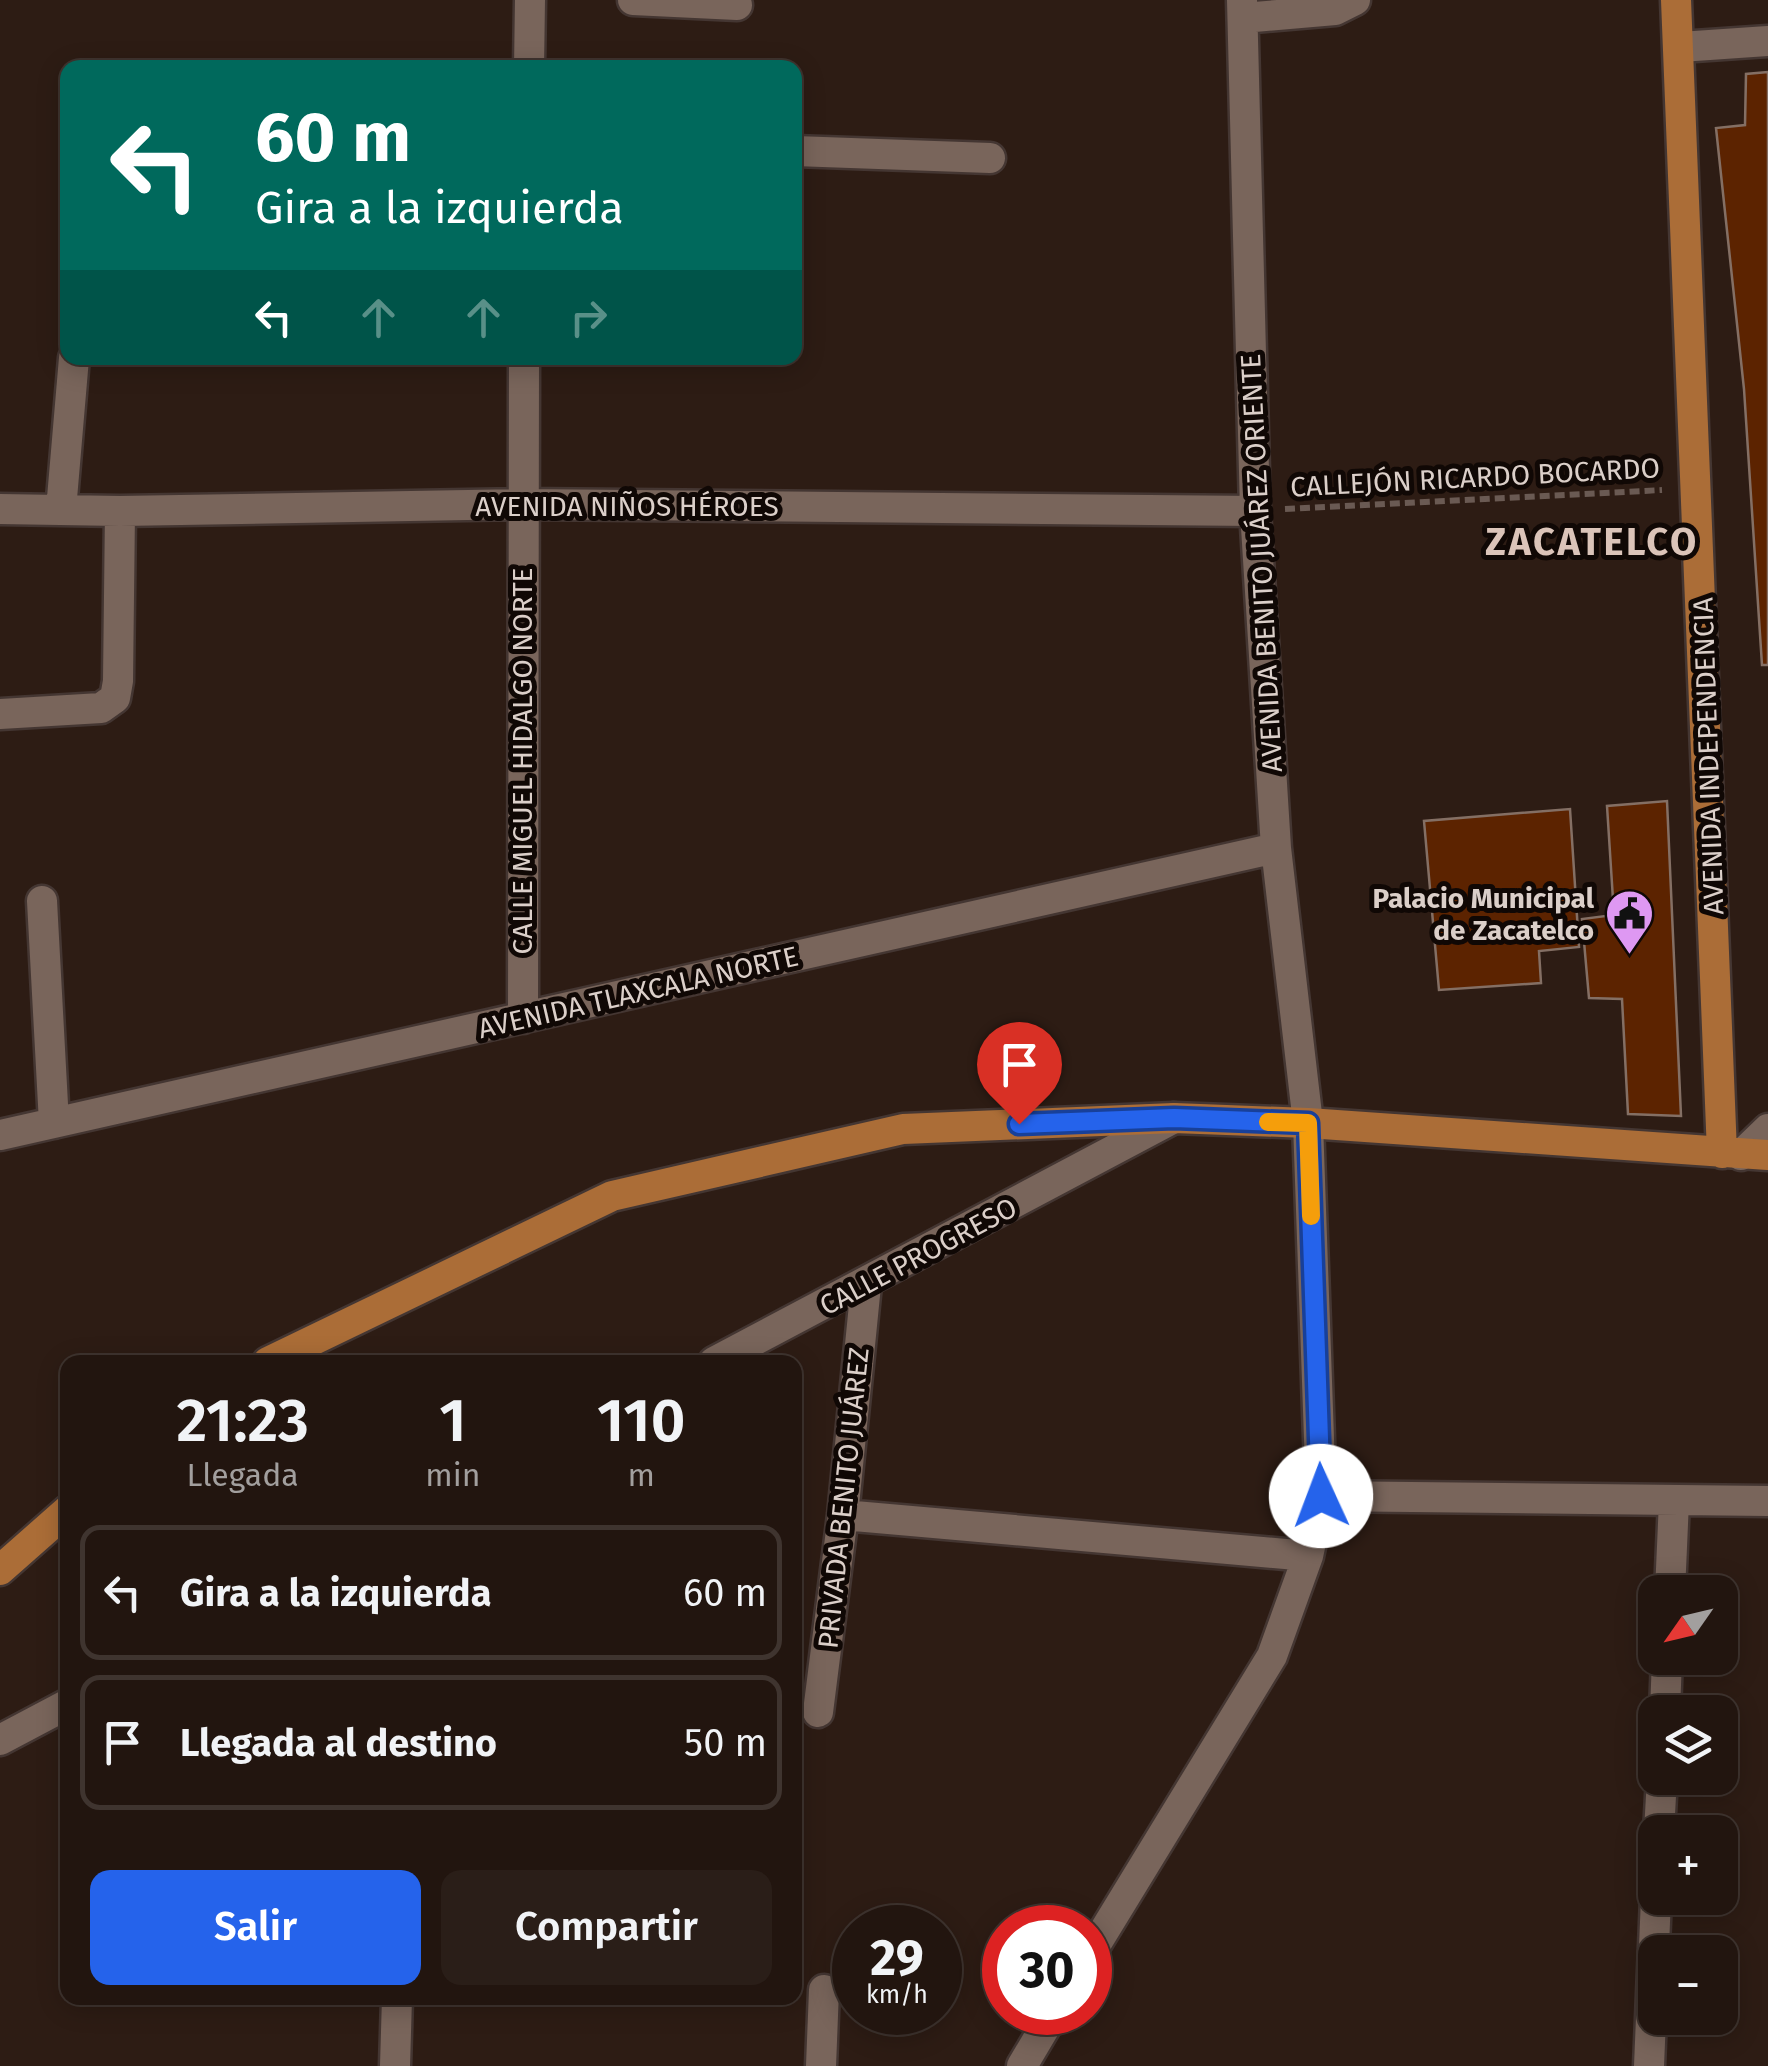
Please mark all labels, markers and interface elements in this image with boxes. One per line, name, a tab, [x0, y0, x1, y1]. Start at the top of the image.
text: 60 m	[255, 96, 411, 180]
icon: left	[90, 100, 220, 230]
text: Gira a la izquierda	[255, 181, 624, 235]
icon: left	[246, 290, 301, 345]
icon: ahead	[351, 290, 406, 345]
icon: ahead	[456, 290, 511, 345]
icon: right	[561, 290, 616, 345]
street label: AVENIDA BENITO JUÁREZ ORIENTE	[1234, 353, 1289, 773]
street label: CALLEJÓN RICARDO BOCARDO	[1289, 451, 1661, 504]
street label: AVENIDA NIÑOS HÉROES	[475, 490, 779, 523]
district label: ZACATELCO	[1485, 519, 1699, 565]
street label: CALLE MIGUEL HIDALGO NORTE	[506, 567, 539, 955]
street label: AVENIDA INDEPENDENCIA	[1686, 597, 1731, 915]
place label: Palacio Municipal de Zacatelco	[1373, 882, 1595, 947]
public building icon: Palacio Municipal de Zacatelco	[1603, 888, 1655, 956]
street label: AVENIDA TLAXCALA NORTE	[475, 940, 801, 1045]
pin	[977, 1022, 1062, 1125]
icon: arrive	[992, 1037, 1047, 1092]
street label: CALLE PROGRESO	[814, 1191, 1022, 1322]
street label: PRIVADA BENITO JUÁREZ	[811, 1346, 876, 1650]
text: 21:23	[176, 1385, 309, 1457]
text: 1	[439, 1385, 467, 1457]
text: 110	[597, 1385, 685, 1457]
position arrow	[1269, 1444, 1373, 1548]
text: Llegada	[187, 1456, 299, 1494]
text: min	[425, 1456, 481, 1494]
text: m	[628, 1456, 655, 1494]
icon: left	[95, 1565, 150, 1620]
text: Gira a la izquierda	[180, 1570, 492, 1616]
text: 60 m	[683, 1570, 767, 1616]
north arrow	[1638, 1575, 1738, 1675]
map controls	[1638, 1575, 1738, 2035]
button: layers	[1638, 1695, 1738, 1795]
icon: arrive	[95, 1715, 150, 1770]
text: Llegada al destino	[180, 1720, 497, 1766]
text: 50 m	[684, 1720, 767, 1766]
button: +	[1638, 1815, 1738, 1915]
button: Salir	[90, 1870, 421, 1985]
button: Compartir	[441, 1870, 772, 1985]
speed limit sign: 30	[982, 1905, 1112, 2035]
text: 29	[870, 1928, 924, 1988]
button: −	[1638, 1935, 1738, 2035]
text: km/h	[866, 1980, 928, 2010]

